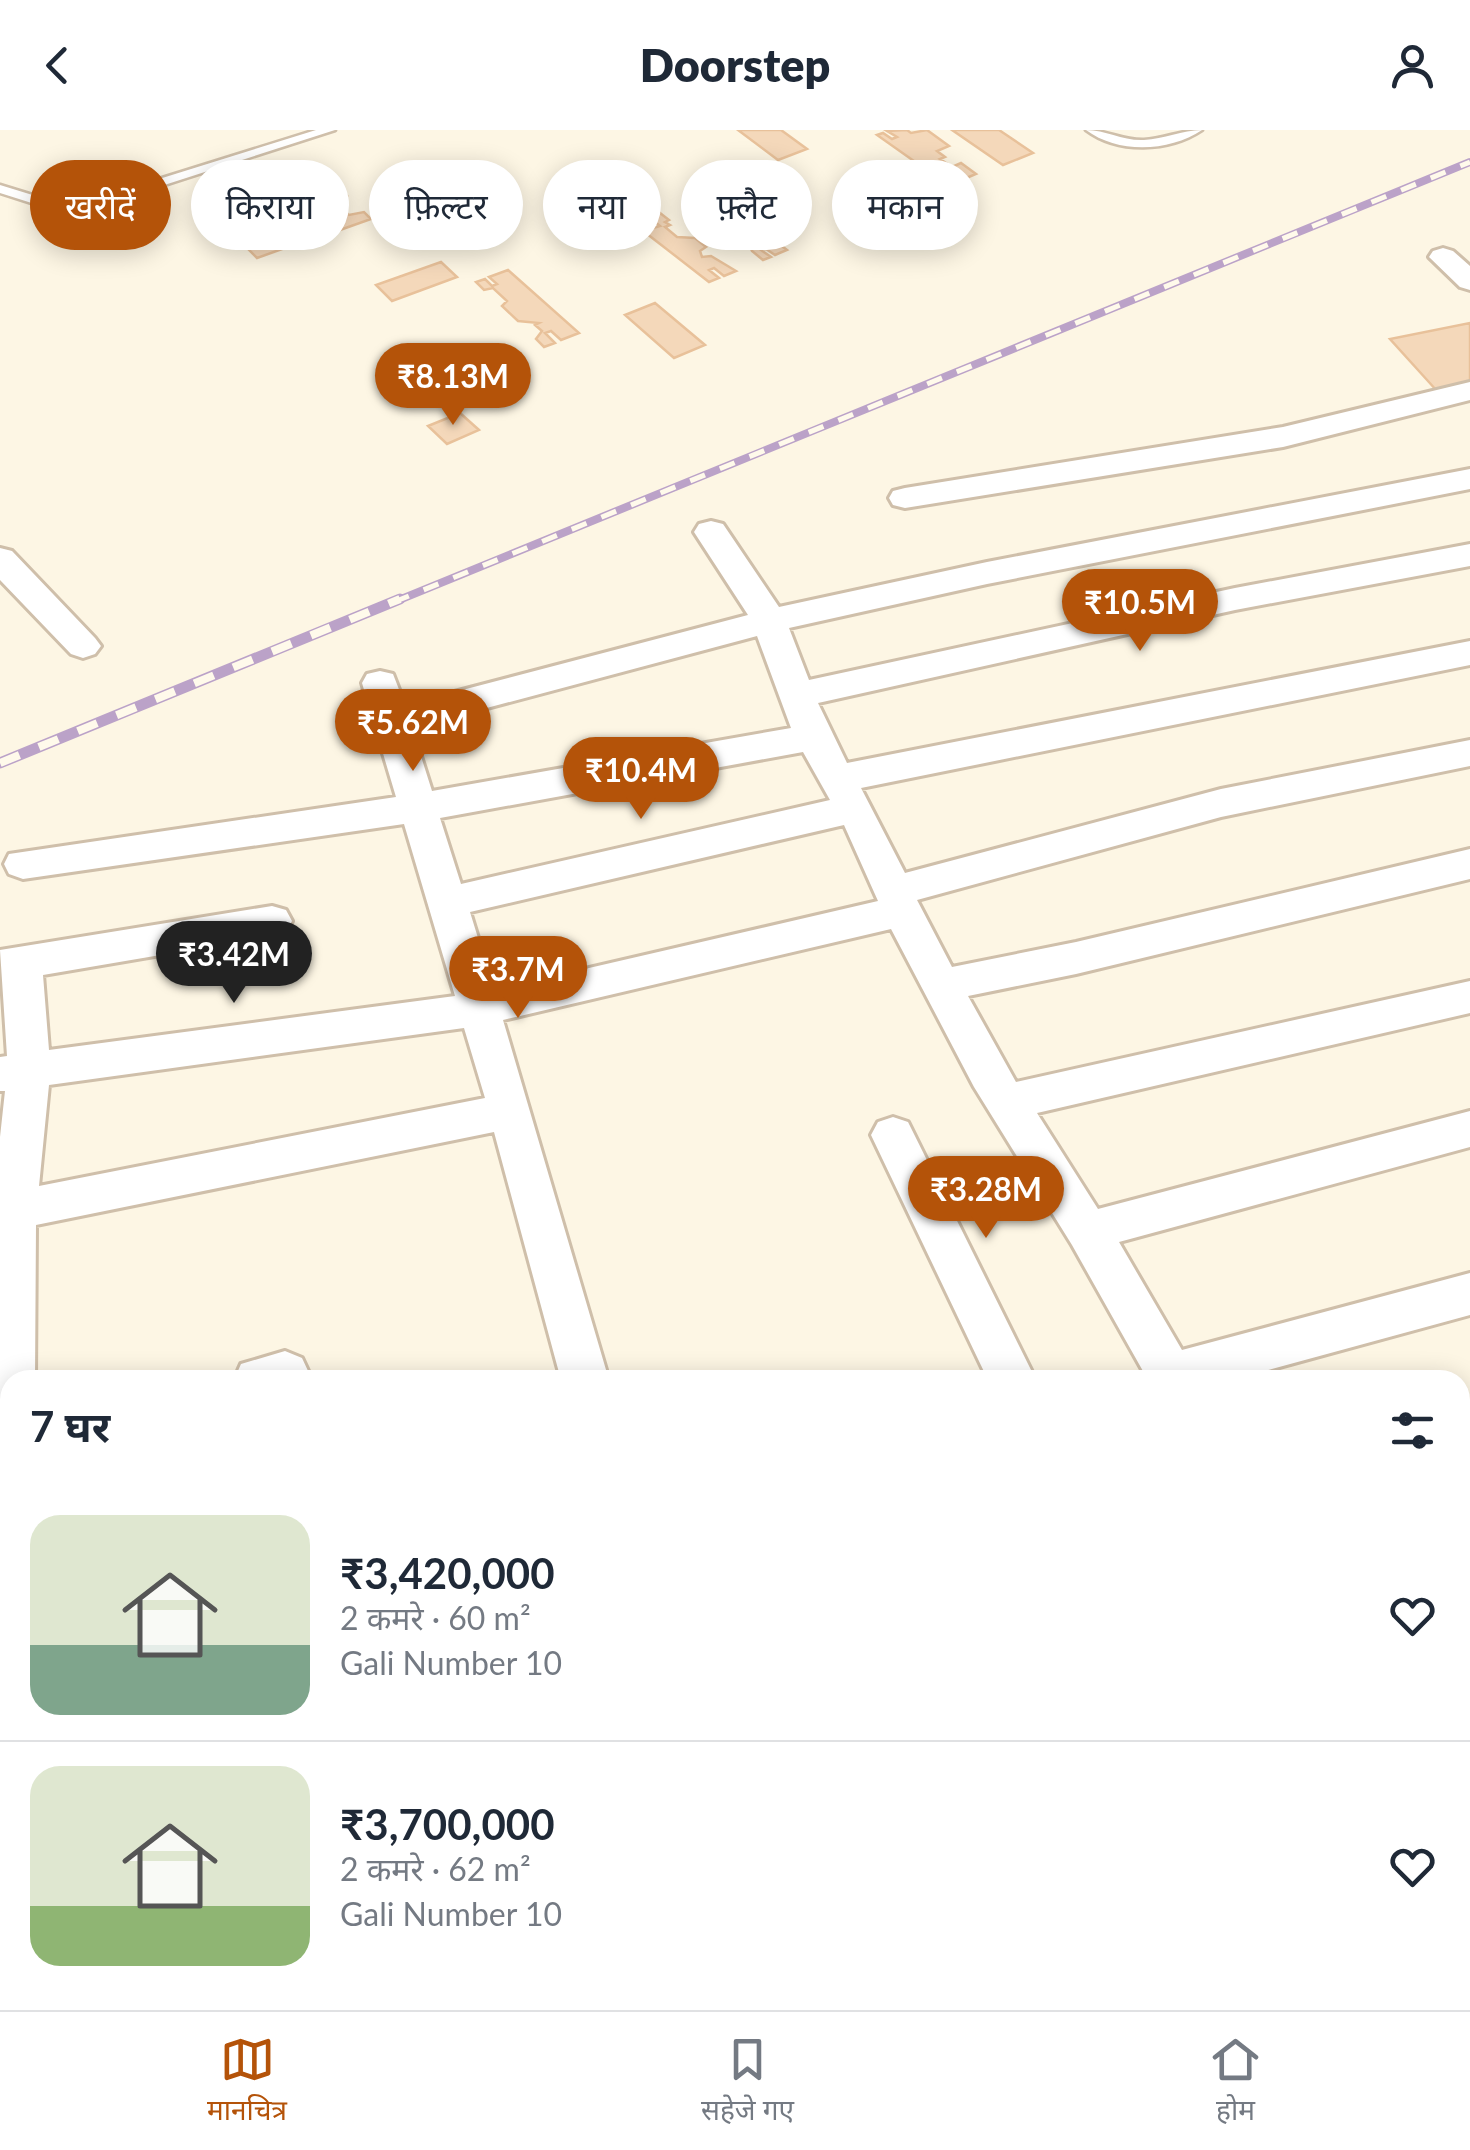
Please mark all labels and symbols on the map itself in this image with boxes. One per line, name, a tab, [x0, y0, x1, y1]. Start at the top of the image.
pin: ₹8.13M	[372, 343, 534, 428]
pin: ₹10.5M	[1059, 569, 1221, 654]
pin: ₹5.62M	[332, 689, 494, 774]
pin: ₹10.4M	[560, 737, 722, 822]
pin: ₹3.42M	[153, 921, 315, 1006]
pin: ₹3.7M	[448, 936, 588, 1021]
pin: ₹3.28M	[905, 1156, 1067, 1241]

